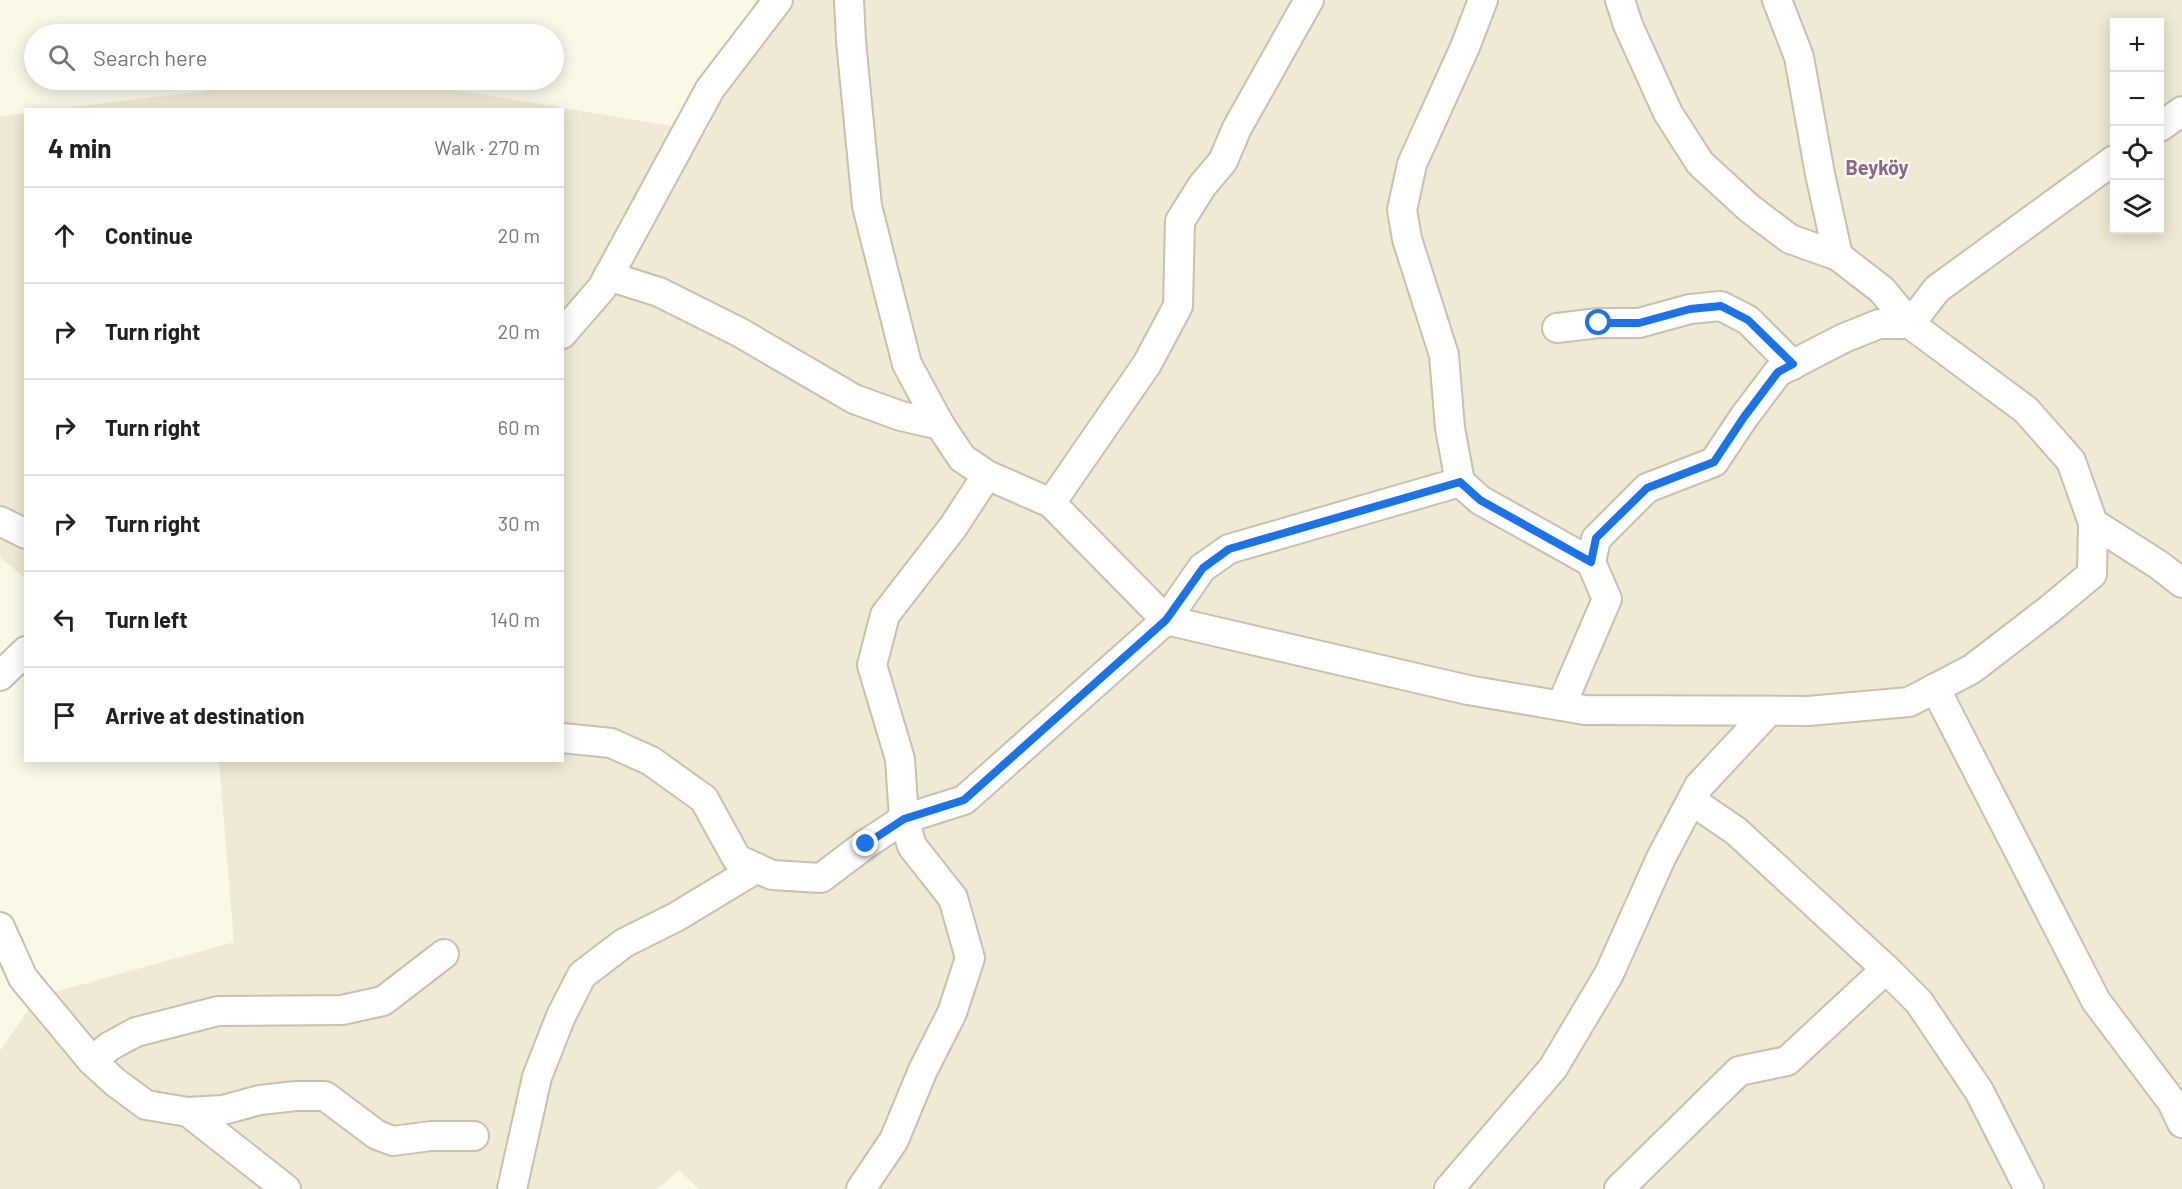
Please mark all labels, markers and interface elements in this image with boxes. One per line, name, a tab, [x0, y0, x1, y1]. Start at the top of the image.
map controls	[2110, 18, 2164, 234]
button: +	[2110, 18, 2164, 72]
search box	[24, 24, 564, 90]
icon: search	[45, 41, 78, 74]
text: Search here	[93, 44, 207, 70]
button: −	[2110, 72, 2164, 126]
button: locate	[2110, 126, 2164, 180]
text: 4 min	[48, 132, 112, 163]
text: Walk · 270 m	[434, 135, 540, 159]
district label: Beyköy	[1845, 155, 1909, 179]
button: layers	[2110, 180, 2164, 234]
icon: ahead	[48, 219, 81, 252]
text: Continue	[105, 222, 193, 248]
text: 20 m	[497, 223, 540, 247]
route start	[1585, 309, 1611, 335]
icon: right	[48, 315, 81, 348]
text: Turn right	[105, 318, 200, 344]
text: 20 m	[497, 319, 540, 343]
icon: right	[48, 411, 81, 444]
text: Turn right	[105, 414, 200, 440]
text: 60 m	[498, 415, 540, 439]
icon: right	[48, 507, 81, 540]
text: Turn right	[105, 510, 200, 536]
text: 30 m	[498, 511, 540, 535]
icon: left	[48, 603, 81, 636]
text: Turn left	[105, 606, 188, 632]
text: 140 m	[490, 607, 540, 631]
icon: arrive	[48, 699, 81, 732]
text: Arrive at destination	[105, 702, 304, 728]
route end	[852, 830, 878, 856]

